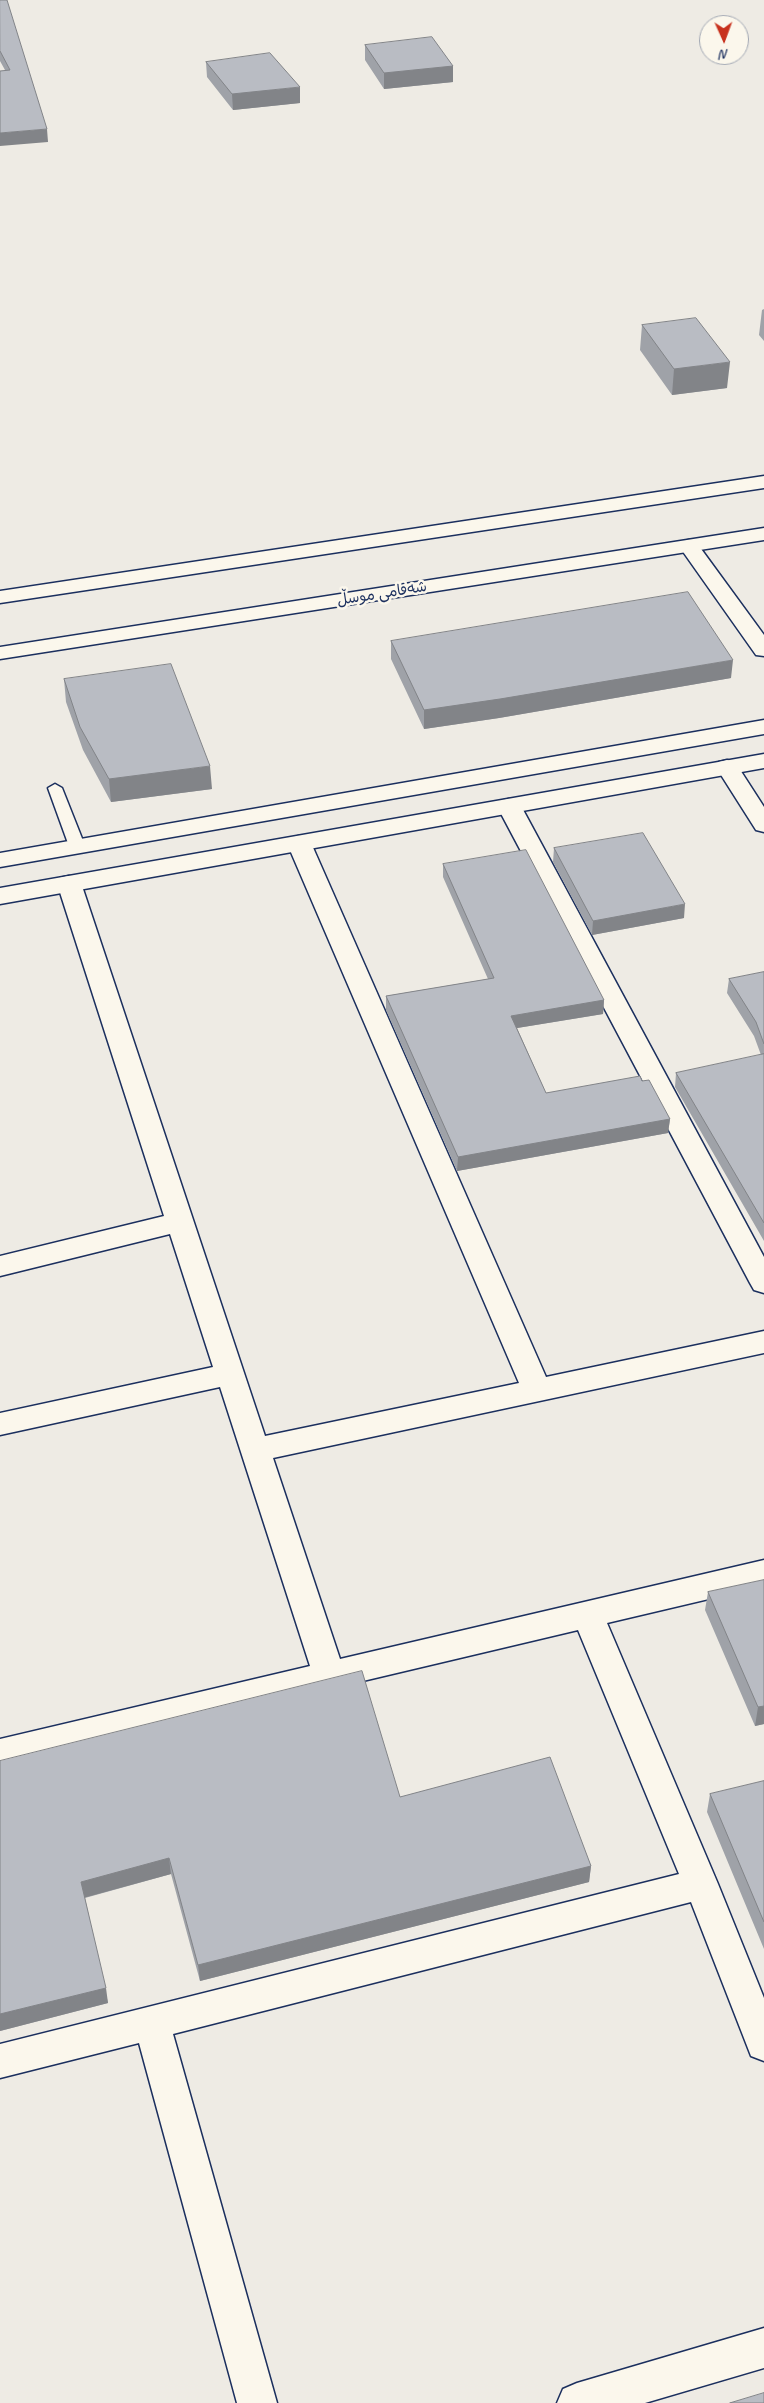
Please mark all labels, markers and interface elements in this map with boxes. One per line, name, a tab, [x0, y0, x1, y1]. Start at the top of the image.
north arrow	[699, 15, 749, 65]
text: N	[720, 46, 729, 63]
street label: شەقامی موسڵ	[336, 578, 428, 610]

